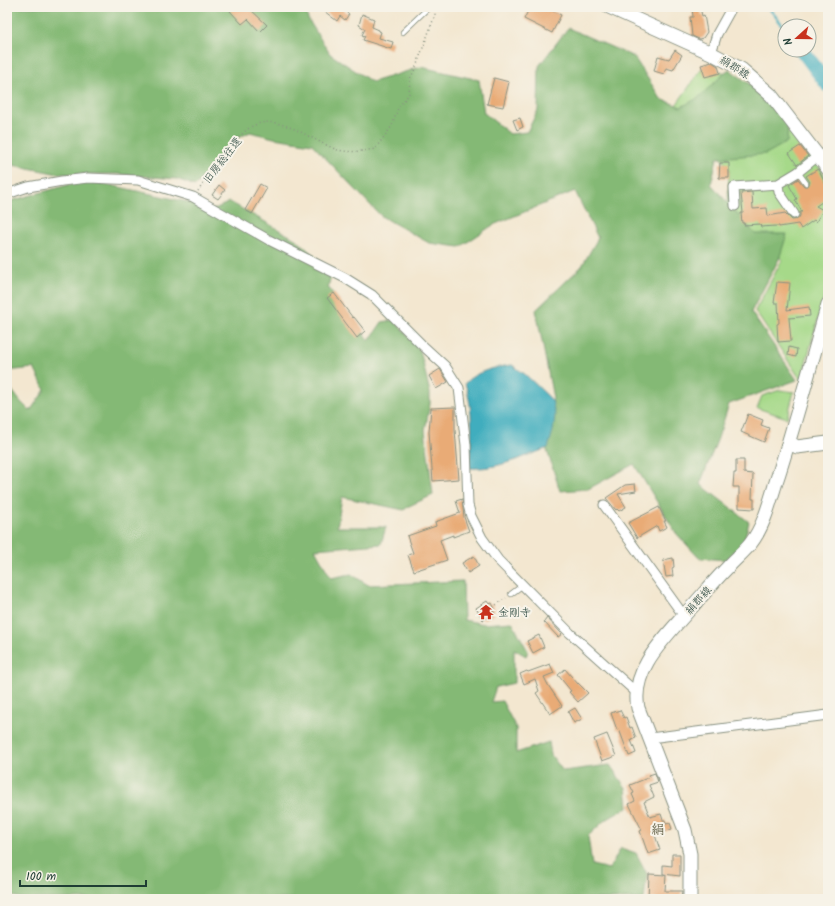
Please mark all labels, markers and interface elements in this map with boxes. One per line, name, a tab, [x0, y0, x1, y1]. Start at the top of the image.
north arrow	[777, 18, 817, 58]
text: N	[779, 35, 798, 48]
street label: 絹郡線	[716, 51, 753, 84]
street label: 旧房総往還	[199, 133, 247, 188]
street label: 絹郡線	[681, 582, 716, 619]
temple icon: 金剛寺	[477, 603, 495, 621]
place label: 金剛寺	[498, 604, 531, 622]
district label: 絹	[651, 820, 665, 841]
scale bar	[20, 862, 146, 888]
text: 100 m	[26, 867, 57, 886]

